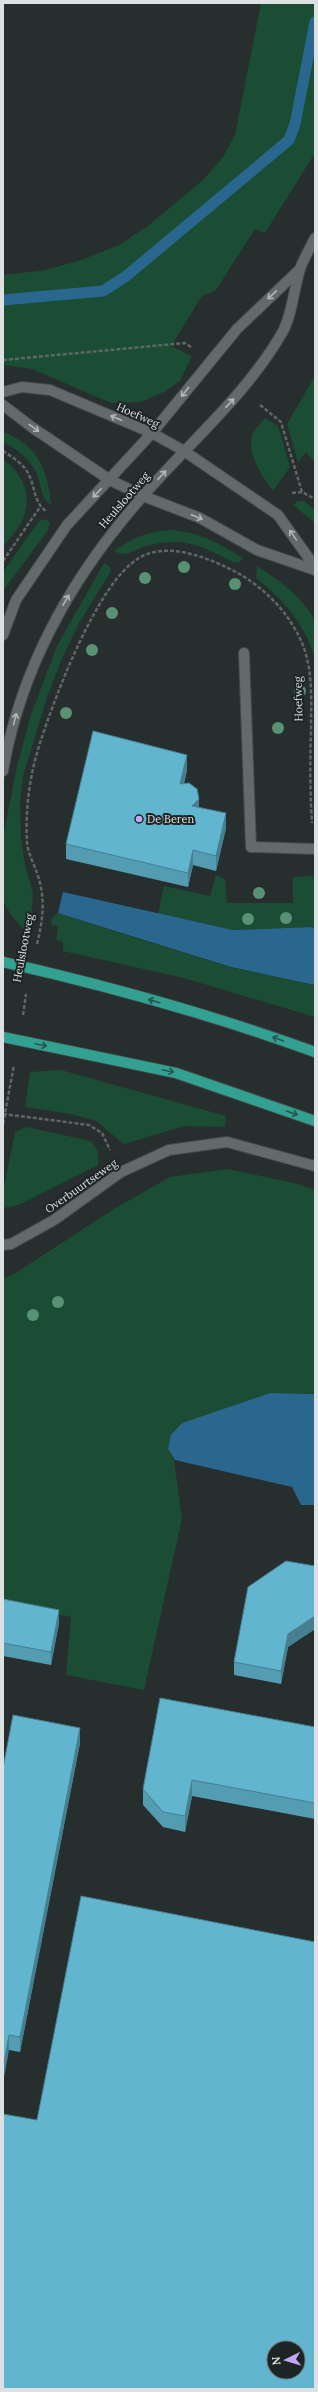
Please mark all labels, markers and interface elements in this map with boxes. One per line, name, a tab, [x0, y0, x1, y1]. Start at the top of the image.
one-way arrow	[267, 290, 277, 300]
one-way arrow	[181, 386, 190, 397]
one-way arrow	[225, 398, 235, 408]
street label: Hoefweg	[114, 399, 162, 431]
one-way arrow	[110, 414, 122, 421]
one-way arrow	[28, 424, 39, 432]
street label: Heulslootweg	[96, 468, 153, 531]
one-way arrow	[157, 470, 166, 481]
one-way arrow	[92, 488, 102, 498]
one-way arrow	[191, 514, 203, 522]
one-way arrow	[289, 530, 297, 541]
one-way arrow	[62, 594, 70, 606]
street label: Hoefweg	[291, 675, 305, 722]
one-way arrow	[11, 713, 19, 726]
place label: De Beren	[147, 812, 195, 826]
marker: De Beren	[134, 814, 144, 824]
street label: Heulslootweg	[9, 911, 37, 984]
one-way arrow	[148, 997, 161, 1004]
one-way arrow	[272, 1035, 285, 1042]
one-way arrow	[34, 1041, 47, 1049]
one-way arrow	[162, 1068, 175, 1076]
one-way arrow	[285, 1110, 298, 1117]
street label: Overbuurtseweg	[42, 1155, 121, 1216]
north arrow	[266, 2340, 306, 2380]
text: N	[269, 2356, 283, 2366]

